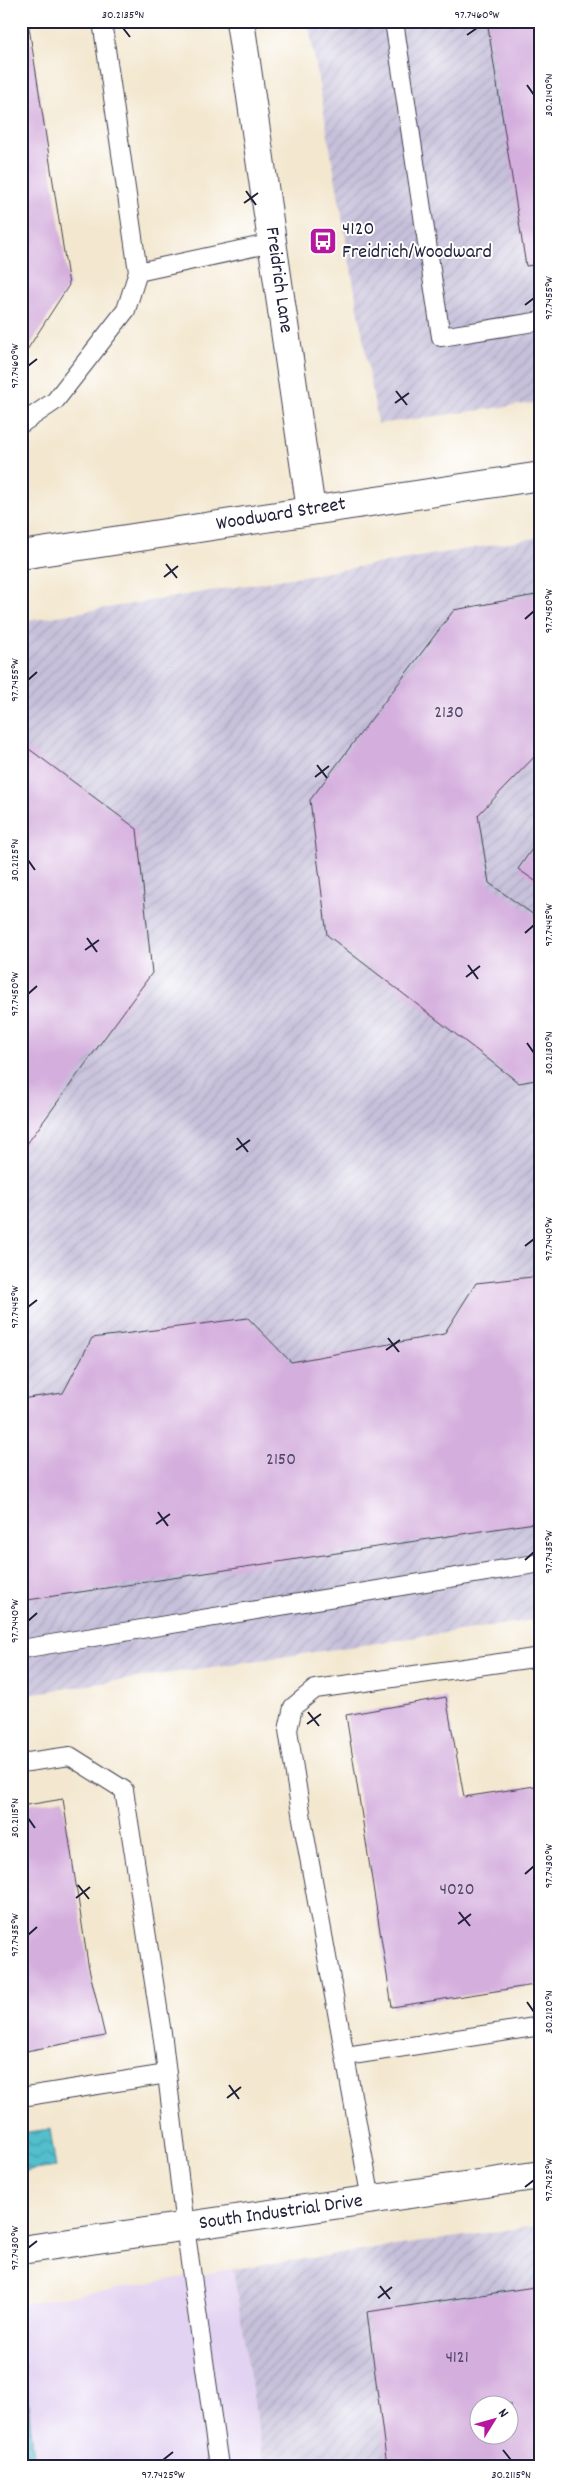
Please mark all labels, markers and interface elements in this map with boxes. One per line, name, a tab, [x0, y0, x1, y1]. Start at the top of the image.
text: 30.2135°N	[102, 7, 144, 24]
text: 97.7460°W	[455, 7, 500, 24]
text: 30.2140°N	[541, 73, 558, 117]
place label: 4120 Freidrich/Woodward	[342, 216, 492, 267]
street label: Freidrich Lane	[257, 225, 299, 335]
bus stop icon: 4120 Freidrich/Woodward	[308, 226, 338, 256]
text: 97.7455°W	[541, 276, 558, 320]
text: 97.7460°W	[7, 343, 24, 388]
street label: Woodward Street	[214, 491, 348, 539]
text: 97.7450°W	[541, 589, 558, 633]
text: 97.7455°W	[7, 658, 24, 702]
house number: 2130	[434, 701, 464, 726]
text: 30.2125°N	[7, 839, 24, 881]
text: 97.7445°W	[541, 903, 558, 946]
text: 97.7450°W	[7, 972, 24, 1016]
text: 30.2130°N	[541, 1031, 558, 1075]
text: 97.7440°W	[541, 1217, 558, 1261]
text: 97.7445°W	[7, 1285, 24, 1328]
house number: 2150	[266, 1448, 296, 1473]
text: 97.7435°W	[541, 1530, 558, 1574]
text: 97.7440°W	[7, 1599, 24, 1643]
text: 30.2115°N	[7, 1798, 24, 1838]
text: 97.7430°W	[541, 1844, 558, 1888]
house number: 4020	[440, 1878, 474, 1903]
text: 97.7435°W	[7, 1913, 24, 1957]
text: 30.2120°N	[541, 1990, 558, 2034]
text: 97.7425°W	[541, 2158, 558, 2202]
street label: South Industrial Drive	[197, 2188, 365, 2238]
text: 97.7430°W	[7, 2226, 24, 2270]
house number: 4121	[445, 2346, 469, 2371]
north arrow	[470, 2394, 520, 2444]
text: N	[493, 2405, 513, 2422]
text: 97.7425°W	[141, 2467, 185, 2484]
text: 30.2115°N	[491, 2467, 531, 2484]

